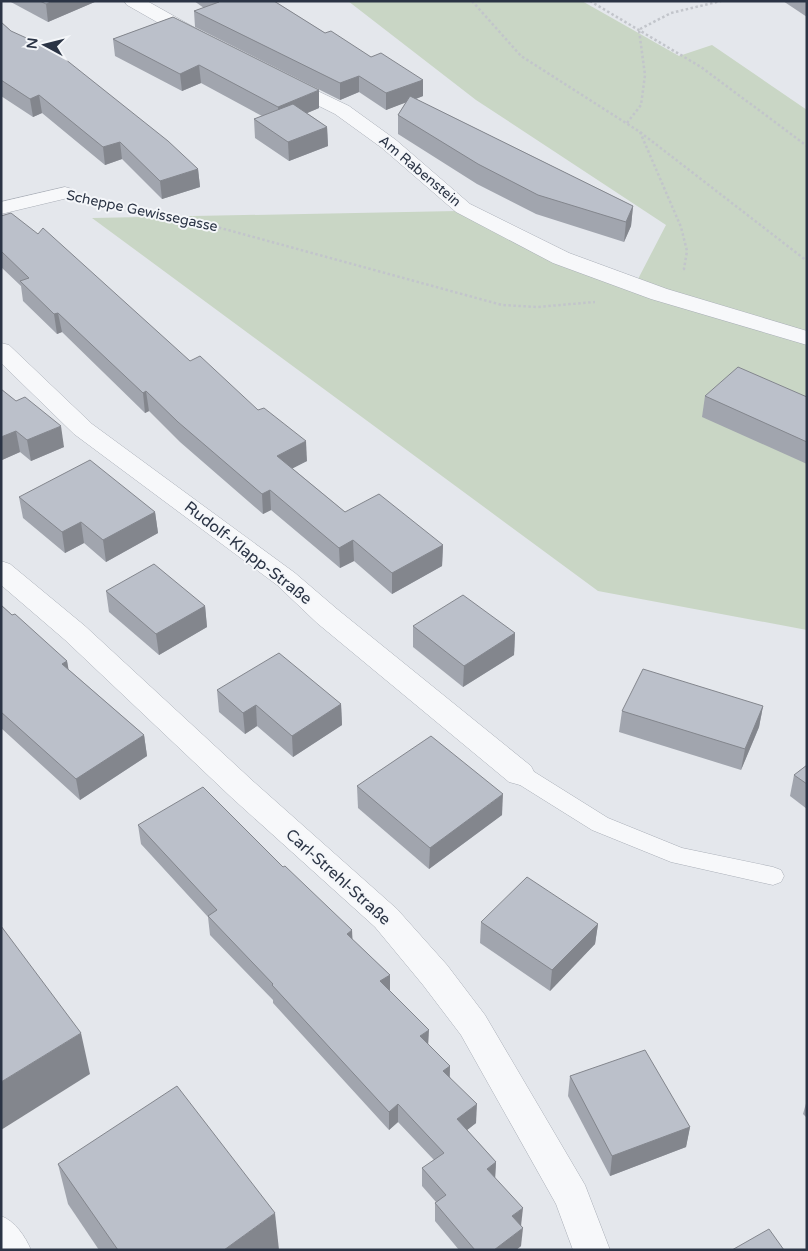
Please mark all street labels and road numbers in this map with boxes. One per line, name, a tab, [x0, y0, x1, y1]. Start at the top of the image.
street label: Am Rabenstein	[376, 132, 464, 210]
street label: Scheppe Gewissegasse	[65, 187, 219, 235]
street label: Rudolf-Klapp-Straße	[180, 497, 316, 609]
street label: Carl-Strehl-Straße	[281, 825, 395, 929]

